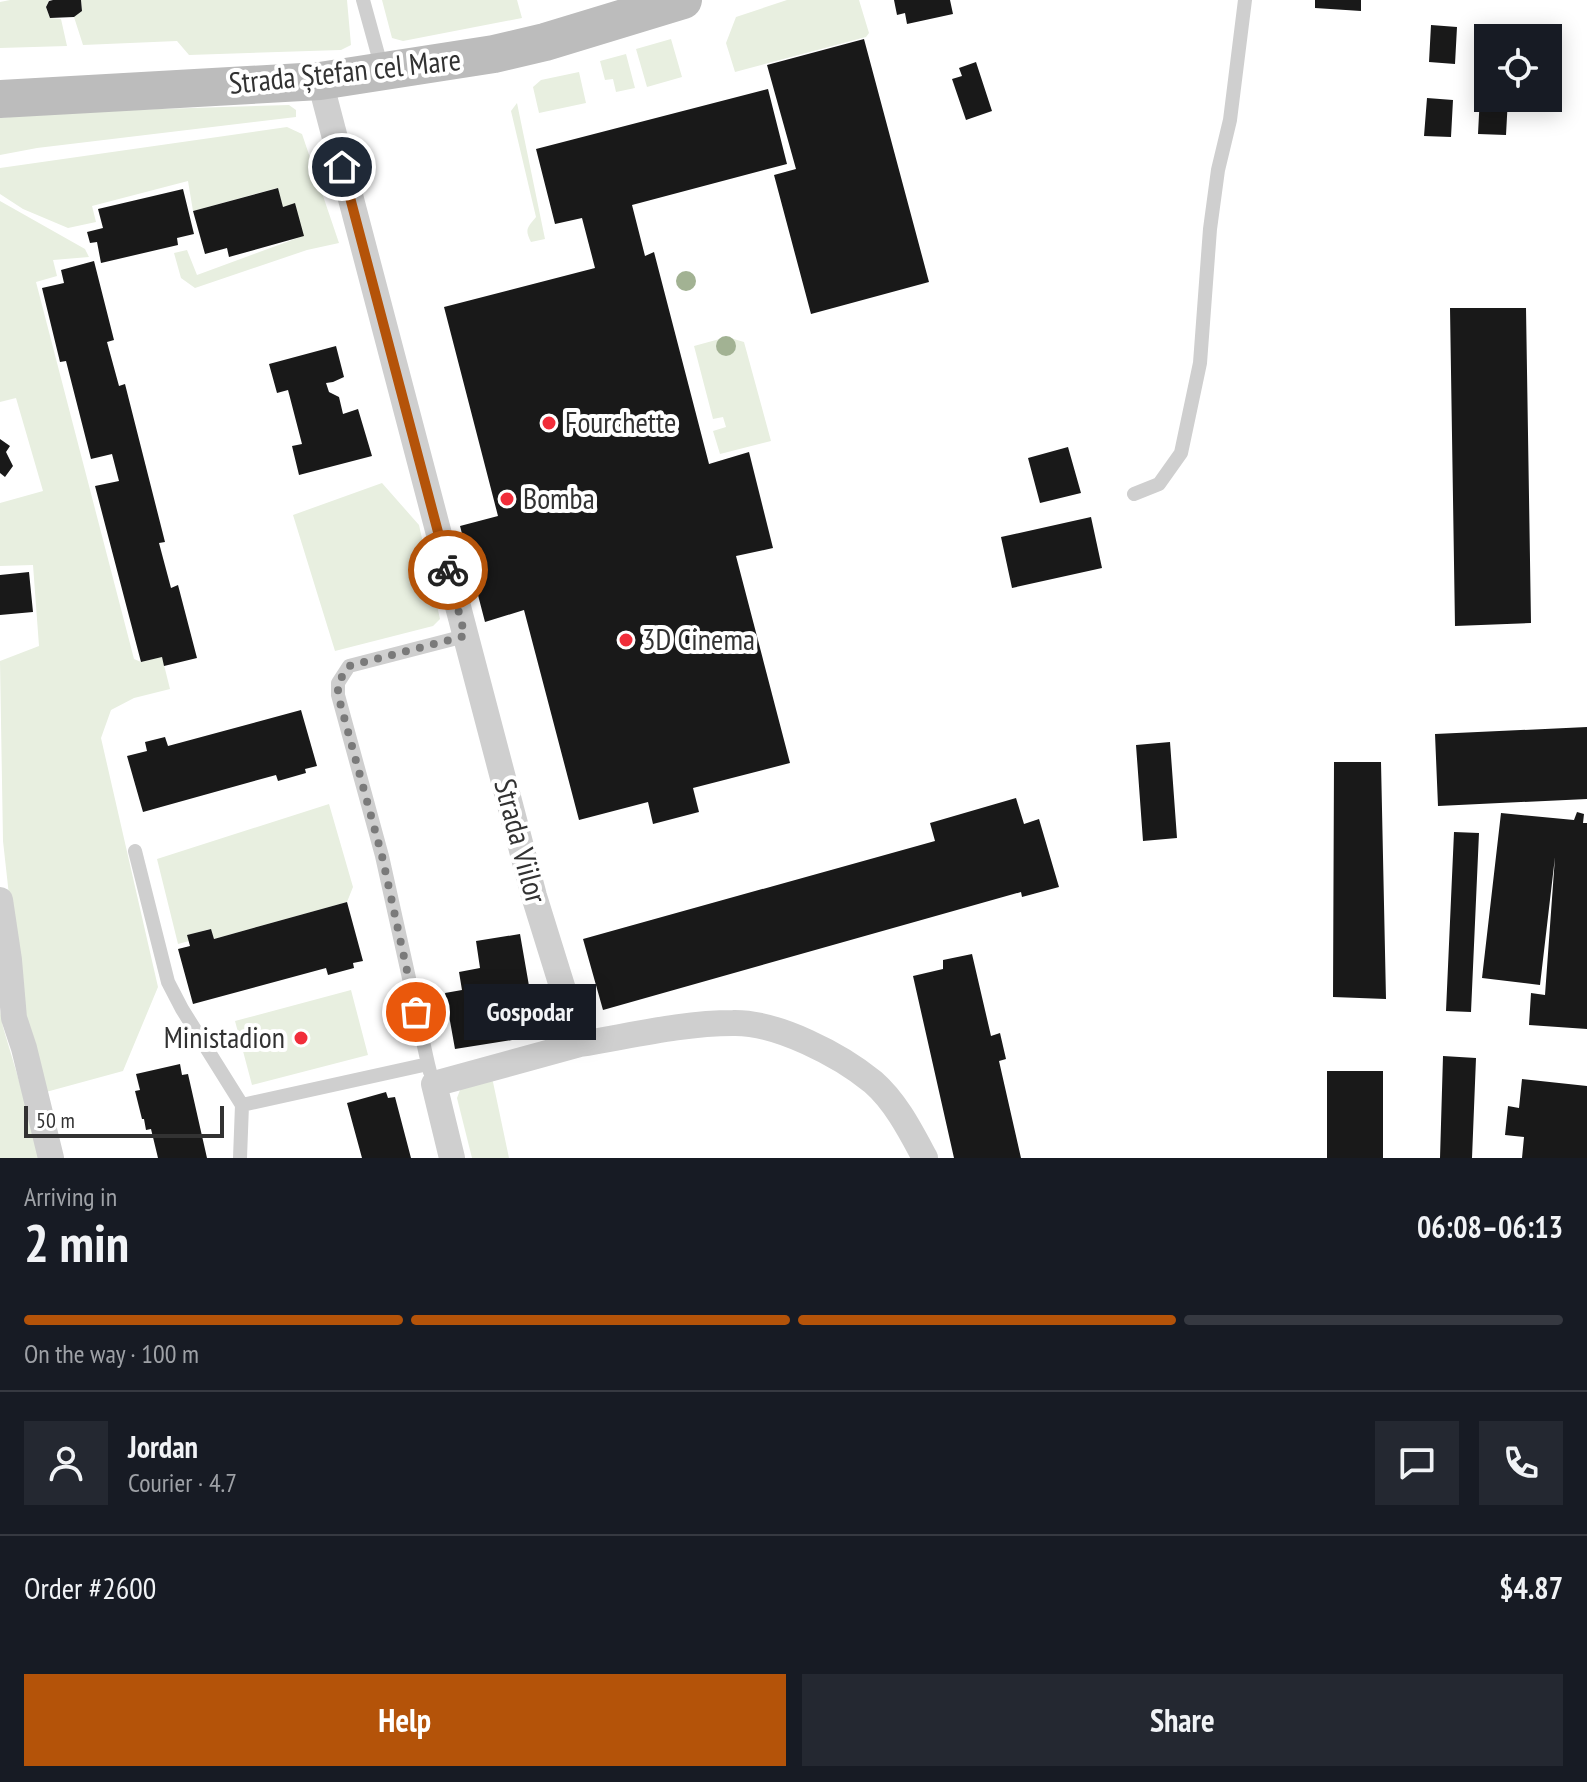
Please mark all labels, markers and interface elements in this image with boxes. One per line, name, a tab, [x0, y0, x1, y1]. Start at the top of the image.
map controls	[1474, 24, 1562, 112]
button: locate	[1474, 24, 1562, 112]
street label: Strada Ștefan cel Mare	[227, 39, 463, 102]
pin	[308, 133, 376, 201]
icon: home	[320, 145, 364, 189]
place label: Fourchette	[565, 402, 677, 441]
marker: Fourchette	[540, 414, 558, 432]
place label: Bomba	[523, 478, 595, 517]
marker: Bomba	[498, 490, 516, 508]
courier	[408, 530, 488, 610]
icon: bike	[426, 548, 470, 592]
place label: 3D Cinema	[642, 619, 755, 658]
marker: 3D Cinema	[617, 631, 635, 649]
street label: Strada Viilor	[486, 774, 557, 908]
pin	[382, 978, 450, 1046]
callout: Gospodar	[464, 984, 596, 1040]
icon: bag	[394, 990, 438, 1034]
text: Gospodar	[487, 995, 573, 1028]
place label: Ministadion	[164, 1017, 285, 1056]
marker: Ministadion	[292, 1029, 310, 1047]
scale bar	[24, 1102, 224, 1138]
text: 50 m	[36, 1106, 75, 1134]
text: Arriving in	[24, 1180, 117, 1213]
text: 06:08–06:13	[1417, 1207, 1563, 1246]
text: 2 min	[24, 1209, 129, 1276]
text: On the way · 100 m	[24, 1337, 199, 1370]
button: person	[24, 1421, 108, 1505]
button: chat	[1375, 1421, 1459, 1505]
button: phone	[1479, 1421, 1563, 1505]
text: Jordan	[128, 1427, 198, 1466]
text: Courier · 4.7	[128, 1466, 237, 1499]
text: Order #2600	[24, 1568, 156, 1607]
text: $4.87	[1499, 1568, 1563, 1607]
button: Help	[24, 1674, 786, 1766]
button: Share	[802, 1674, 1563, 1766]

